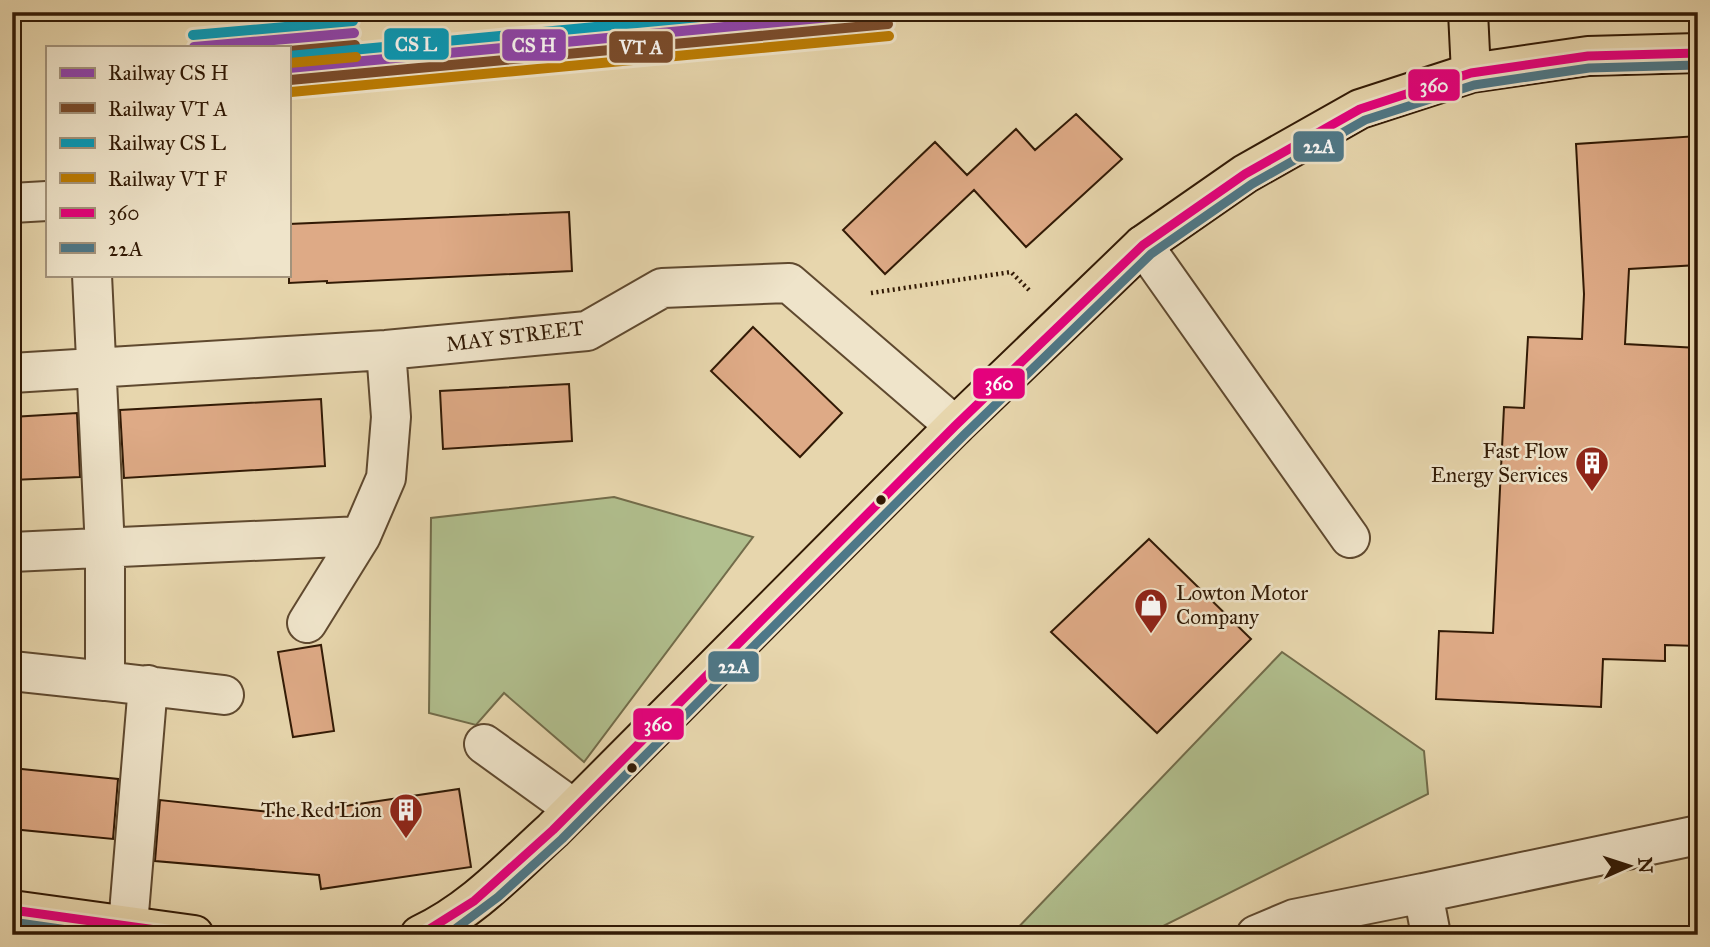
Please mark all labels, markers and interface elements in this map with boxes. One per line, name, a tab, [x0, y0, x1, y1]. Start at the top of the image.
line badge: CS L	[383, 27, 450, 61]
line badge: CS H	[501, 28, 567, 62]
line badge: VT A	[608, 30, 674, 64]
text: CS L	[395, 33, 438, 56]
text: CS H	[512, 34, 557, 57]
text: VT A	[618, 36, 663, 59]
legend	[46, 46, 290, 276]
text: Railway CS H	[108, 60, 229, 86]
line badge: 360	[1407, 68, 1461, 102]
text: 360	[1420, 74, 1448, 98]
text: Railway VT A	[108, 96, 228, 122]
text: Railway CS L	[108, 130, 226, 156]
line badge: 22A	[1292, 130, 1345, 163]
text: 22A	[1303, 135, 1335, 158]
text: Railway VT F	[108, 166, 227, 192]
text: 360	[108, 200, 139, 226]
text: 22A	[108, 236, 143, 262]
street label: MAY STREET	[445, 315, 585, 357]
line badge: 360	[972, 367, 1026, 400]
text: 360	[985, 372, 1013, 396]
place label: Fast Flow Energy Services	[1431, 438, 1568, 488]
building icon: Fast Flow Energy Services	[1573, 444, 1611, 493]
unlabelled marker	[874, 493, 888, 507]
place label: Lowton Motor Company	[1176, 580, 1308, 630]
shop icon: Lowton Motor Company	[1132, 586, 1170, 635]
line badge: 22A	[707, 650, 760, 683]
text: 22A	[718, 655, 750, 678]
line badge: 360	[632, 707, 685, 741]
text: 360	[644, 713, 672, 737]
unlabelled marker	[625, 761, 639, 775]
building icon: The Red Lion	[387, 791, 425, 840]
place label: The Red Lion	[261, 797, 382, 823]
north arrow	[1594, 832, 1664, 902]
text: N	[1634, 856, 1657, 874]

